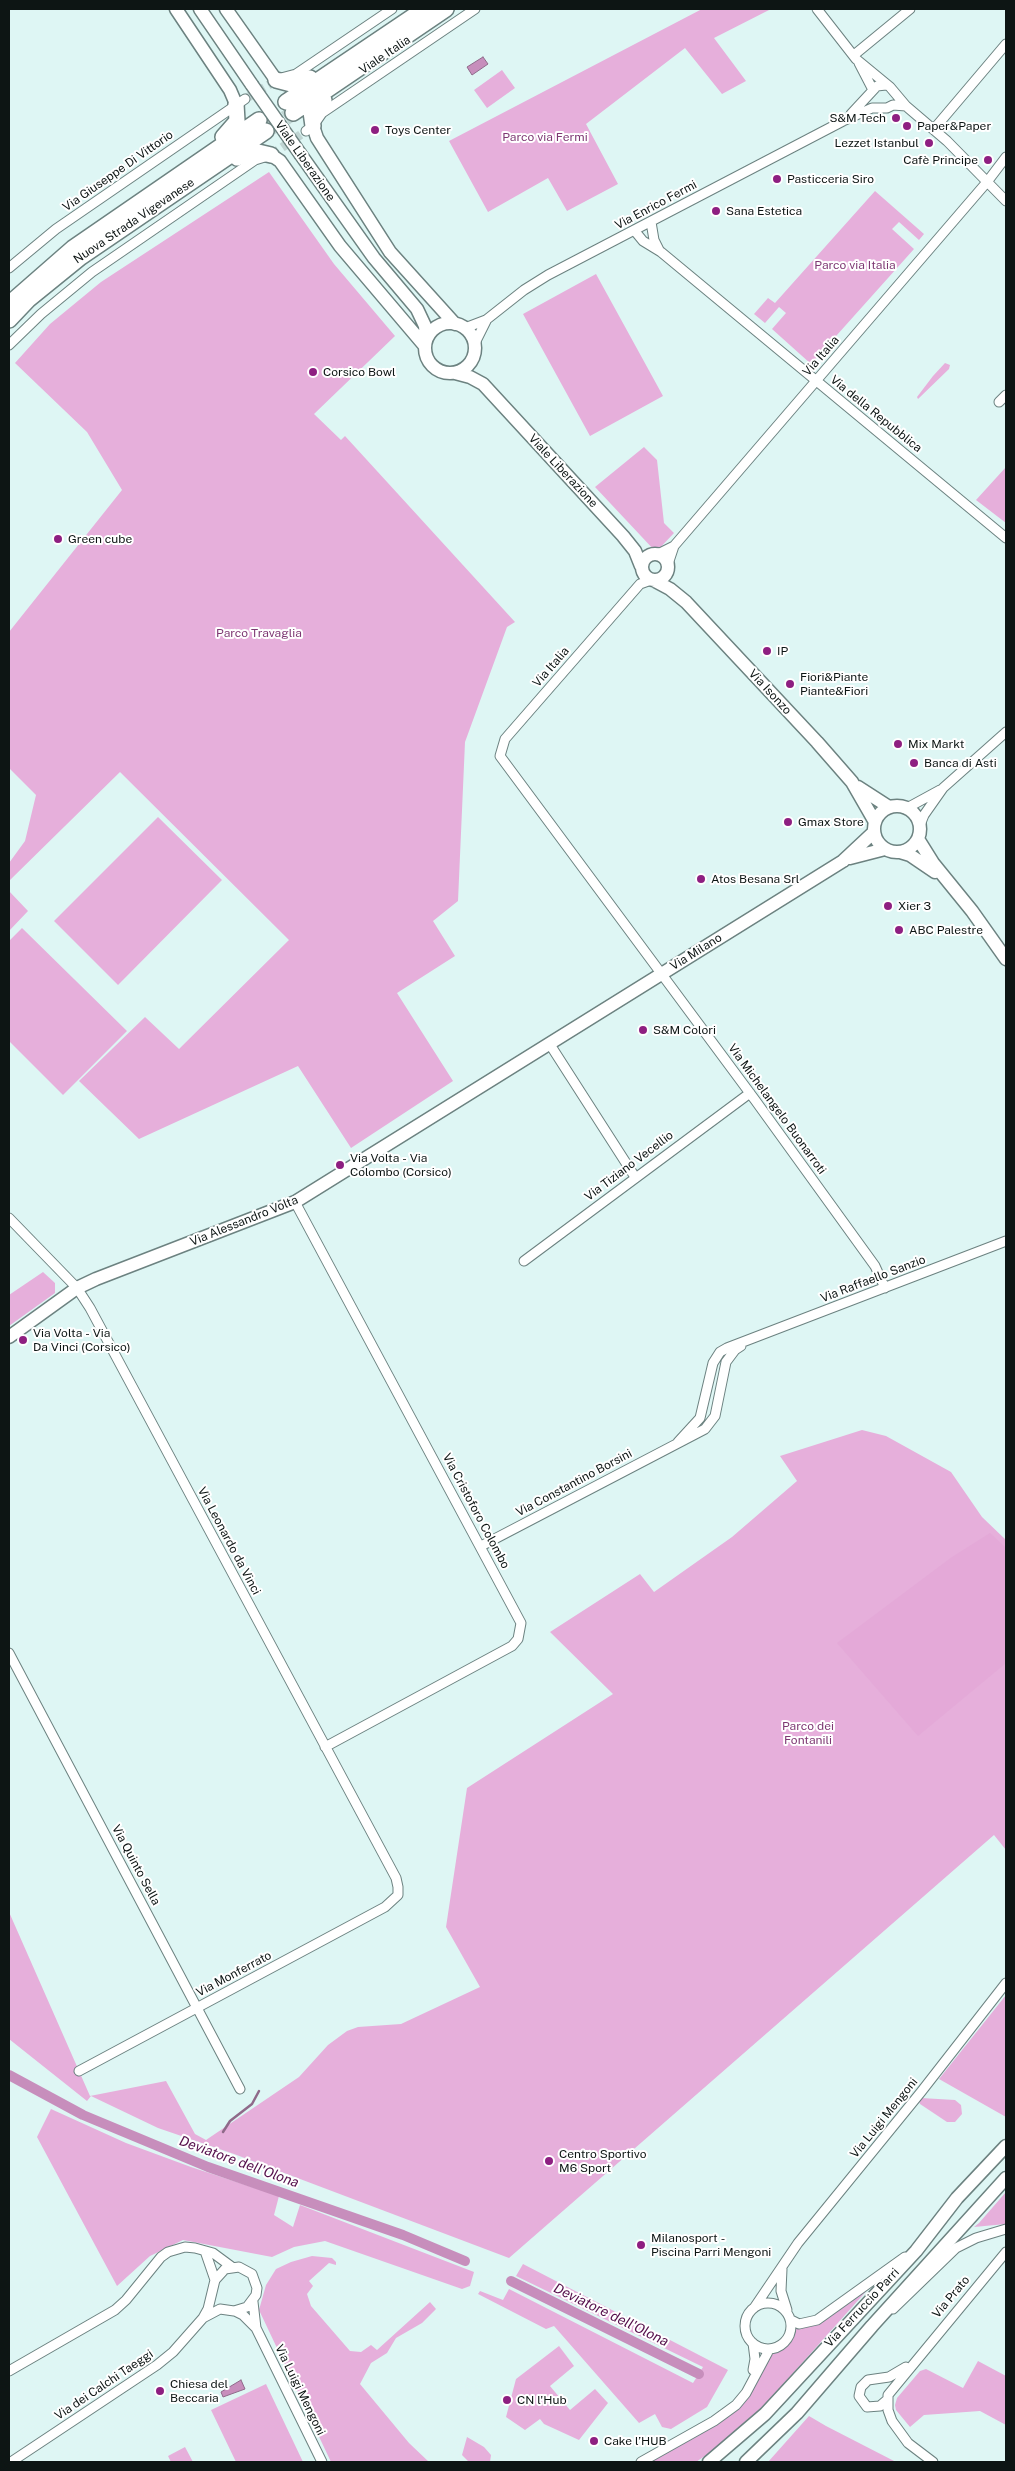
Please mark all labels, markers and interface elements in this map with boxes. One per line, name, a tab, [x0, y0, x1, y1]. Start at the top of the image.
street label: Viale Italia	[357, 33, 413, 77]
place label: S&M Tech	[829, 111, 886, 125]
marker: S&M Tech	[890, 112, 902, 124]
street label: Viale Liberazione	[272, 118, 338, 204]
place label: Paper&Paper	[917, 119, 991, 133]
marker: Paper&Paper	[901, 120, 913, 132]
place label: Toys Center	[385, 123, 451, 137]
marker: Toys Center	[369, 124, 381, 136]
street label: Via Giuseppe Di Vittorio	[60, 127, 176, 215]
park label: Parco via Fermi	[502, 130, 588, 144]
place label: Lezzet Istanbul	[835, 136, 919, 150]
marker: Lezzet Istanbul	[923, 137, 935, 149]
place label: Cafè Principe	[903, 153, 978, 167]
marker: Cafè Principe	[982, 154, 994, 166]
place label: Pasticceria Siro	[787, 172, 874, 186]
marker: Pasticceria Siro	[771, 173, 783, 185]
street label: Nuova Strada Vigevanese	[71, 175, 197, 267]
street label: Via Enrico Fermi	[613, 177, 699, 233]
place label: Sana Estetica	[726, 204, 802, 218]
marker: Sana Estetica	[710, 205, 722, 217]
park label: Parco via Italia	[814, 258, 896, 272]
street label: Via Italia	[800, 333, 842, 379]
place label: Corsico Bowl	[323, 365, 396, 379]
marker: Corsico Bowl	[307, 366, 319, 378]
street label: Via della Repubblica	[827, 373, 925, 455]
street label: Viale Liberazione	[525, 431, 601, 511]
place label: Green cube	[68, 532, 132, 546]
marker: Green cube	[52, 533, 64, 545]
park label: Parco Travaglia	[216, 626, 302, 640]
street label: Via Italia	[530, 644, 572, 690]
place label: IP	[777, 644, 788, 658]
marker: IP	[761, 645, 773, 657]
street label: Via Isonzo	[746, 667, 794, 717]
place label: Fiori&Piante Piante&Fiori	[800, 670, 868, 698]
marker: Fiori&Piante Piante&Fiori	[784, 678, 796, 690]
place label: Mix Markt	[908, 737, 964, 751]
marker: Mix Markt	[892, 738, 904, 750]
place label: Banca di Asti	[924, 756, 997, 770]
marker: Banca di Asti	[908, 757, 920, 769]
place label: Gmax Store	[798, 815, 864, 829]
marker: Gmax Store	[782, 816, 794, 828]
place label: Atos Besana Srl	[711, 872, 800, 886]
marker: Atos Besana Srl	[695, 873, 707, 885]
place label: Xier 3	[898, 899, 931, 913]
marker: Xier 3	[882, 900, 894, 912]
place label: ABC Palestre	[909, 923, 983, 937]
marker: ABC Palestre	[893, 924, 905, 936]
street label: Via Milano	[668, 930, 724, 974]
place label: S&M Colori	[653, 1023, 716, 1037]
marker: S&M Colori	[637, 1024, 649, 1036]
street label: Via Michelangelo Buonarroti	[725, 1041, 829, 1177]
street label: Via Tiziano Vecellio	[582, 1128, 676, 1204]
place label: Via Volta - Via Colombo (Corsico)	[350, 1151, 452, 1179]
marker: Via Volta - Via Colombo (Corsico)	[334, 1159, 346, 1171]
street label: Via Alessandro Volta	[188, 1193, 300, 1249]
street label: Via Raffaello Sanzio	[818, 1252, 928, 1306]
place label: Via Volta - Via Da Vinci (Corsico)	[33, 1326, 130, 1354]
marker: Via Volta - Via Da Vinci (Corsico)	[17, 1334, 29, 1346]
street label: Via Constantino Borsini	[514, 1446, 634, 1520]
street label: Via Cristoforo Colombo	[439, 1451, 513, 1571]
street label: Via Leonardo da Vinci	[194, 1485, 264, 1597]
park label: Parco dei Fontanili	[782, 1719, 834, 1747]
street label: Via Quinto Sella	[109, 1822, 163, 1908]
street label: Via Monferrato	[194, 1948, 274, 2000]
street label: Via Luigi Mengoni	[847, 2075, 921, 2161]
water label: Deviatore dell'Olona	[177, 2133, 301, 2191]
place label: Centro Sportivo M6 Sport	[559, 2147, 647, 2175]
marker: Centro Sportivo M6 Sport	[543, 2155, 555, 2167]
place label: Milanosport - Piscina Parri Mengoni	[651, 2231, 771, 2259]
marker: Milanosport - Piscina Parri Mengoni	[635, 2239, 647, 2251]
street label: Via Ferruccio Parri	[822, 2265, 902, 2351]
street label: Via Prato	[929, 2273, 973, 2321]
water label: Deviatore dell'Olona	[551, 2280, 671, 2350]
street label: Via Luigi Mengoni	[272, 2342, 328, 2438]
street label: Via dei Calchi Taeggi	[52, 2347, 156, 2423]
place label: Chiesa del Beccaria	[170, 2377, 228, 2405]
marker: Chiesa del Beccaria	[154, 2385, 166, 2397]
place label: CN l'Hub	[517, 2393, 567, 2407]
marker: CN l'Hub	[501, 2394, 513, 2406]
place label: Cake l’HUB	[604, 2434, 667, 2448]
marker: Cake l’HUB	[588, 2435, 600, 2447]

